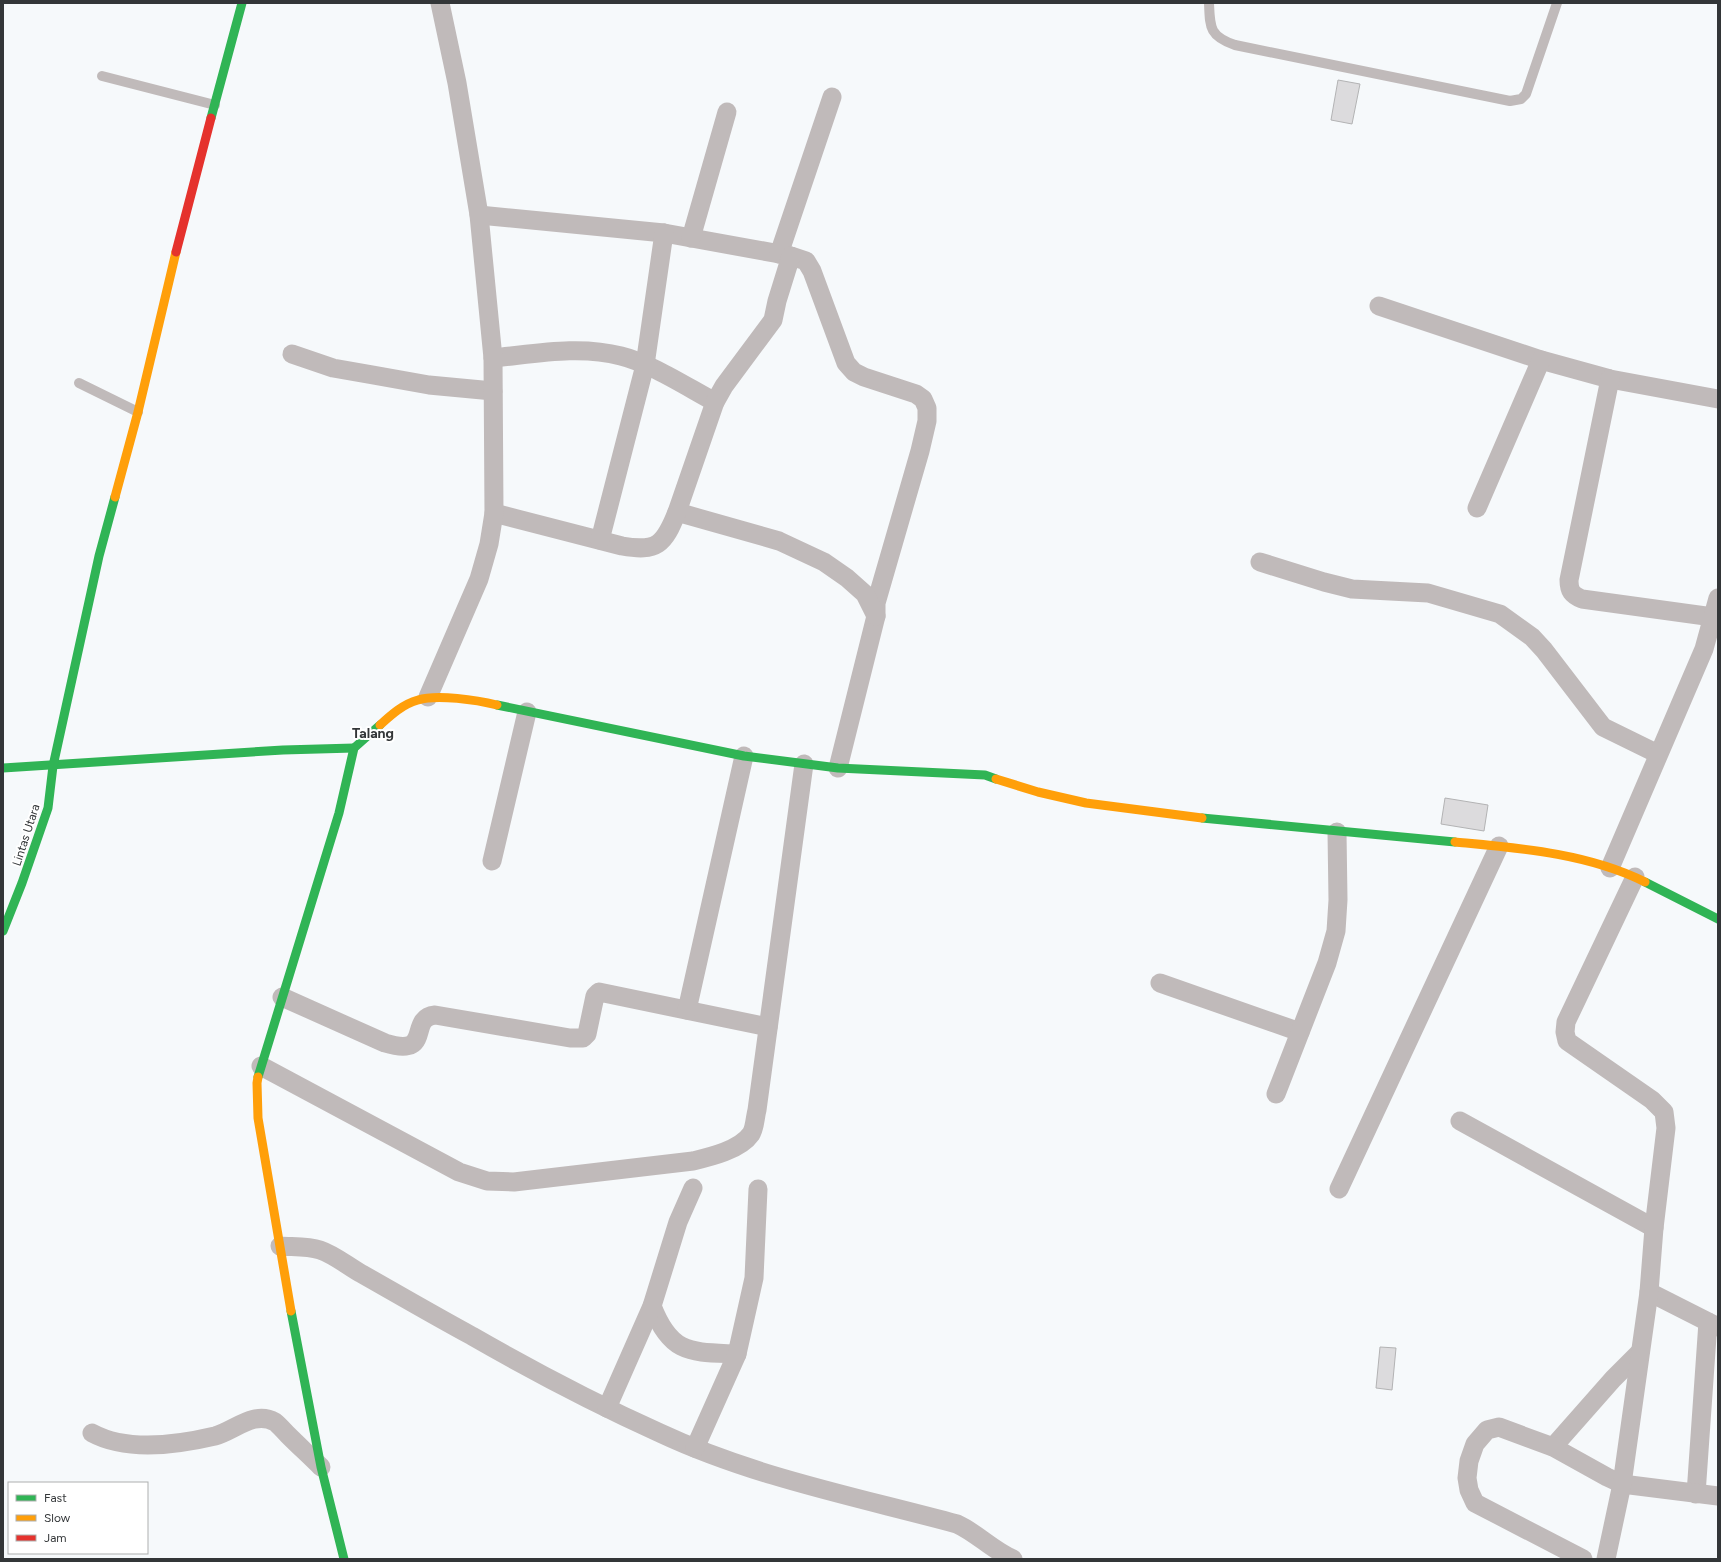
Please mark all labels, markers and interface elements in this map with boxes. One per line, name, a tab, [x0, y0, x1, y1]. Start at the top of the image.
district label: Talang	[352, 725, 394, 742]
street label: Lintas Utara	[9, 802, 43, 868]
legend	[8, 1482, 148, 1554]
text: Fast	[44, 1491, 67, 1505]
text: Slow	[44, 1511, 71, 1525]
text: Jam	[44, 1531, 67, 1545]

